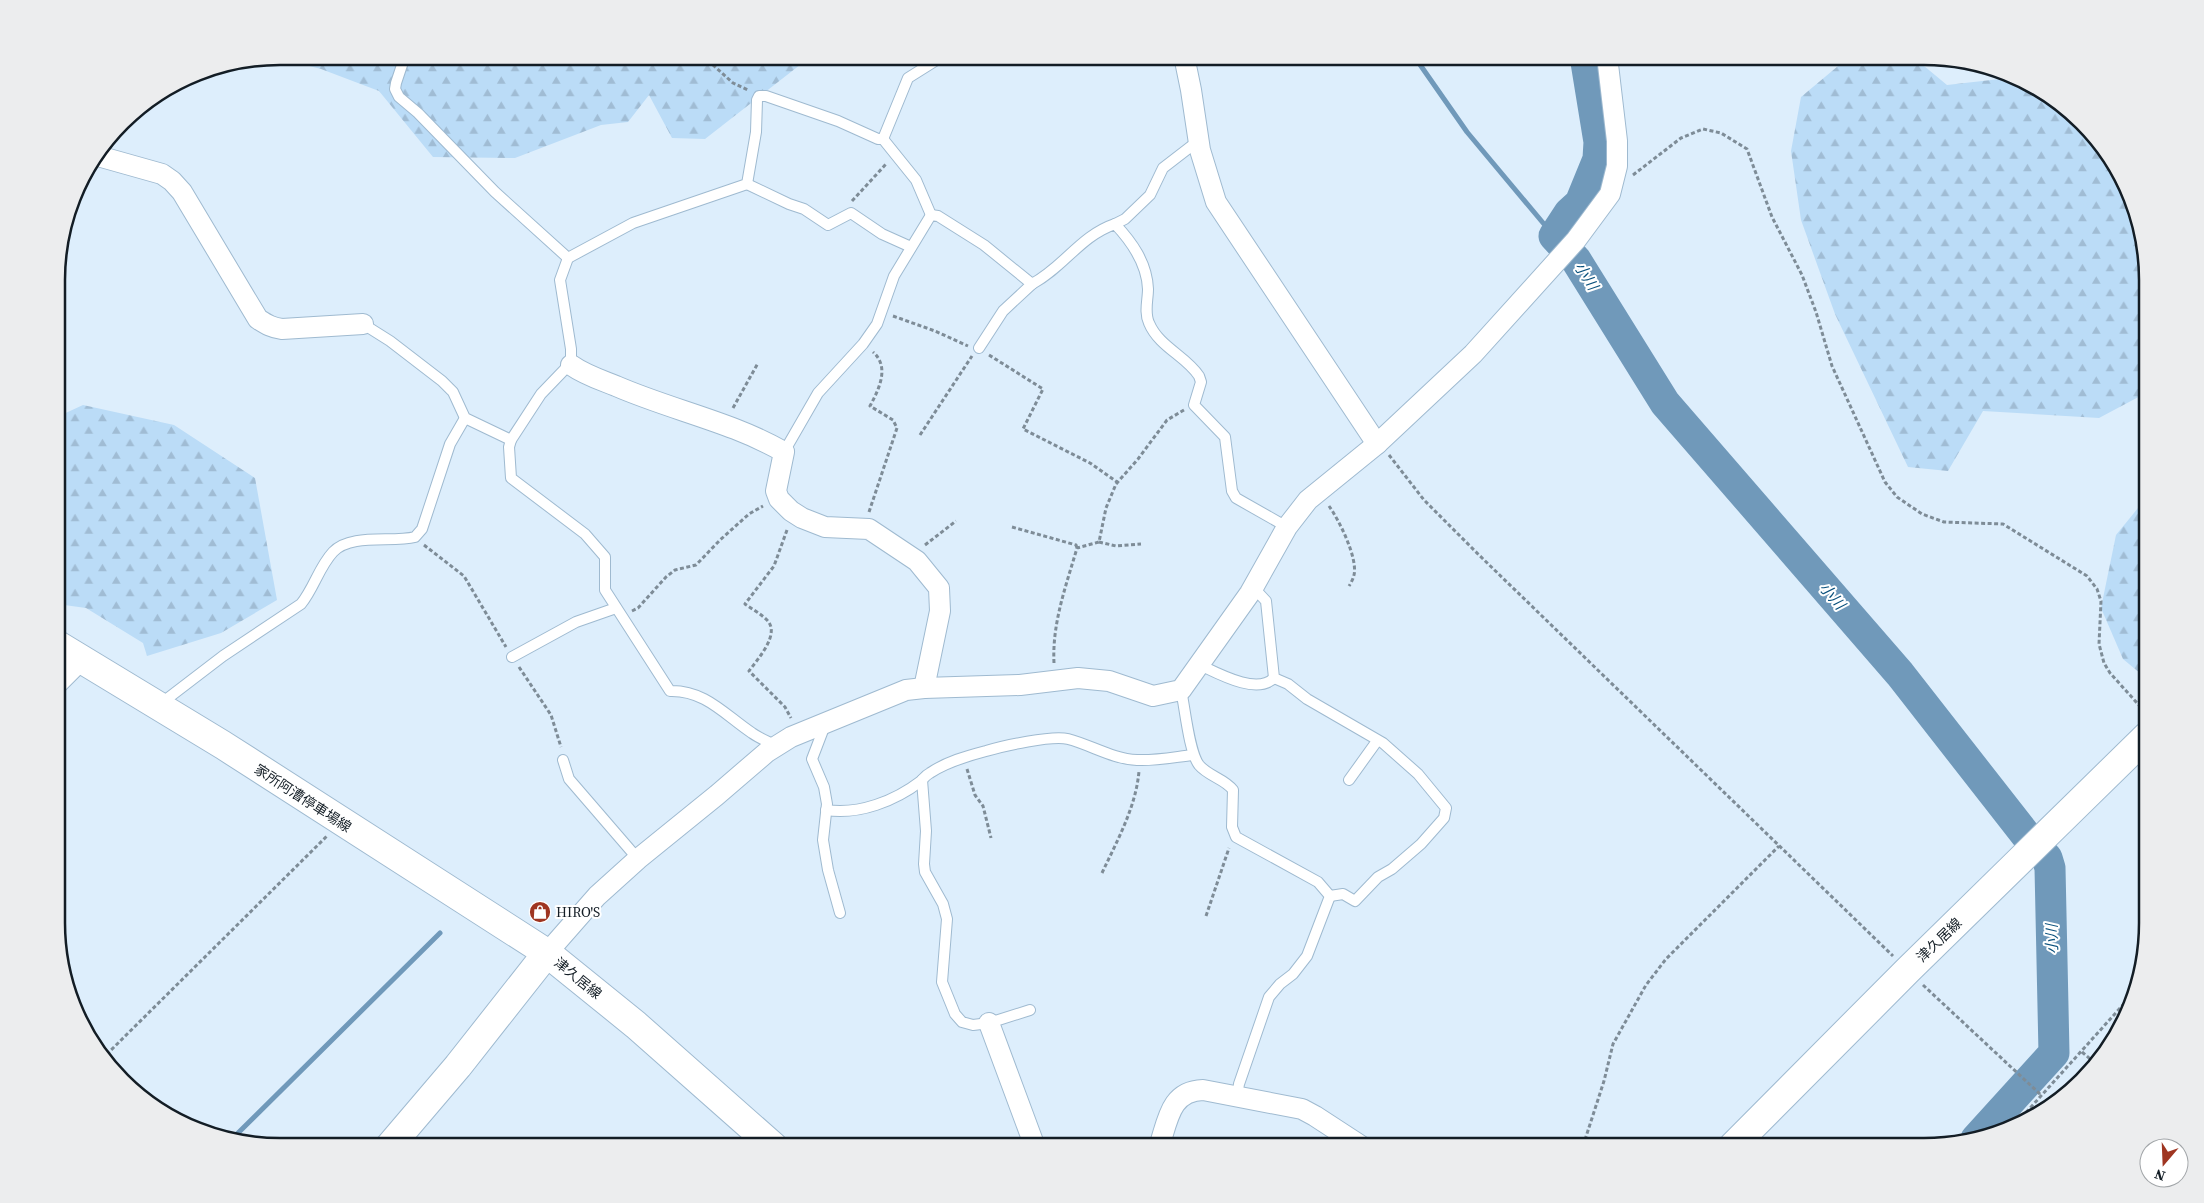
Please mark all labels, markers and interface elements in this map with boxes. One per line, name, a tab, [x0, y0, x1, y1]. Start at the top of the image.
water label: 小川	[1569, 257, 1604, 296]
water label: 小川	[1815, 577, 1851, 615]
street label: 家所阿漕停車場線	[251, 759, 355, 837]
shop icon: HIRO'S	[528, 900, 552, 924]
place label: HIRO'S	[556, 902, 600, 922]
street label: 津久居線	[1912, 913, 1966, 967]
water label: 小川	[2041, 922, 2062, 954]
street label: 津久居線	[550, 953, 606, 1003]
north arrow	[2139, 1138, 2189, 1188]
text: N	[2152, 1164, 2168, 1186]

